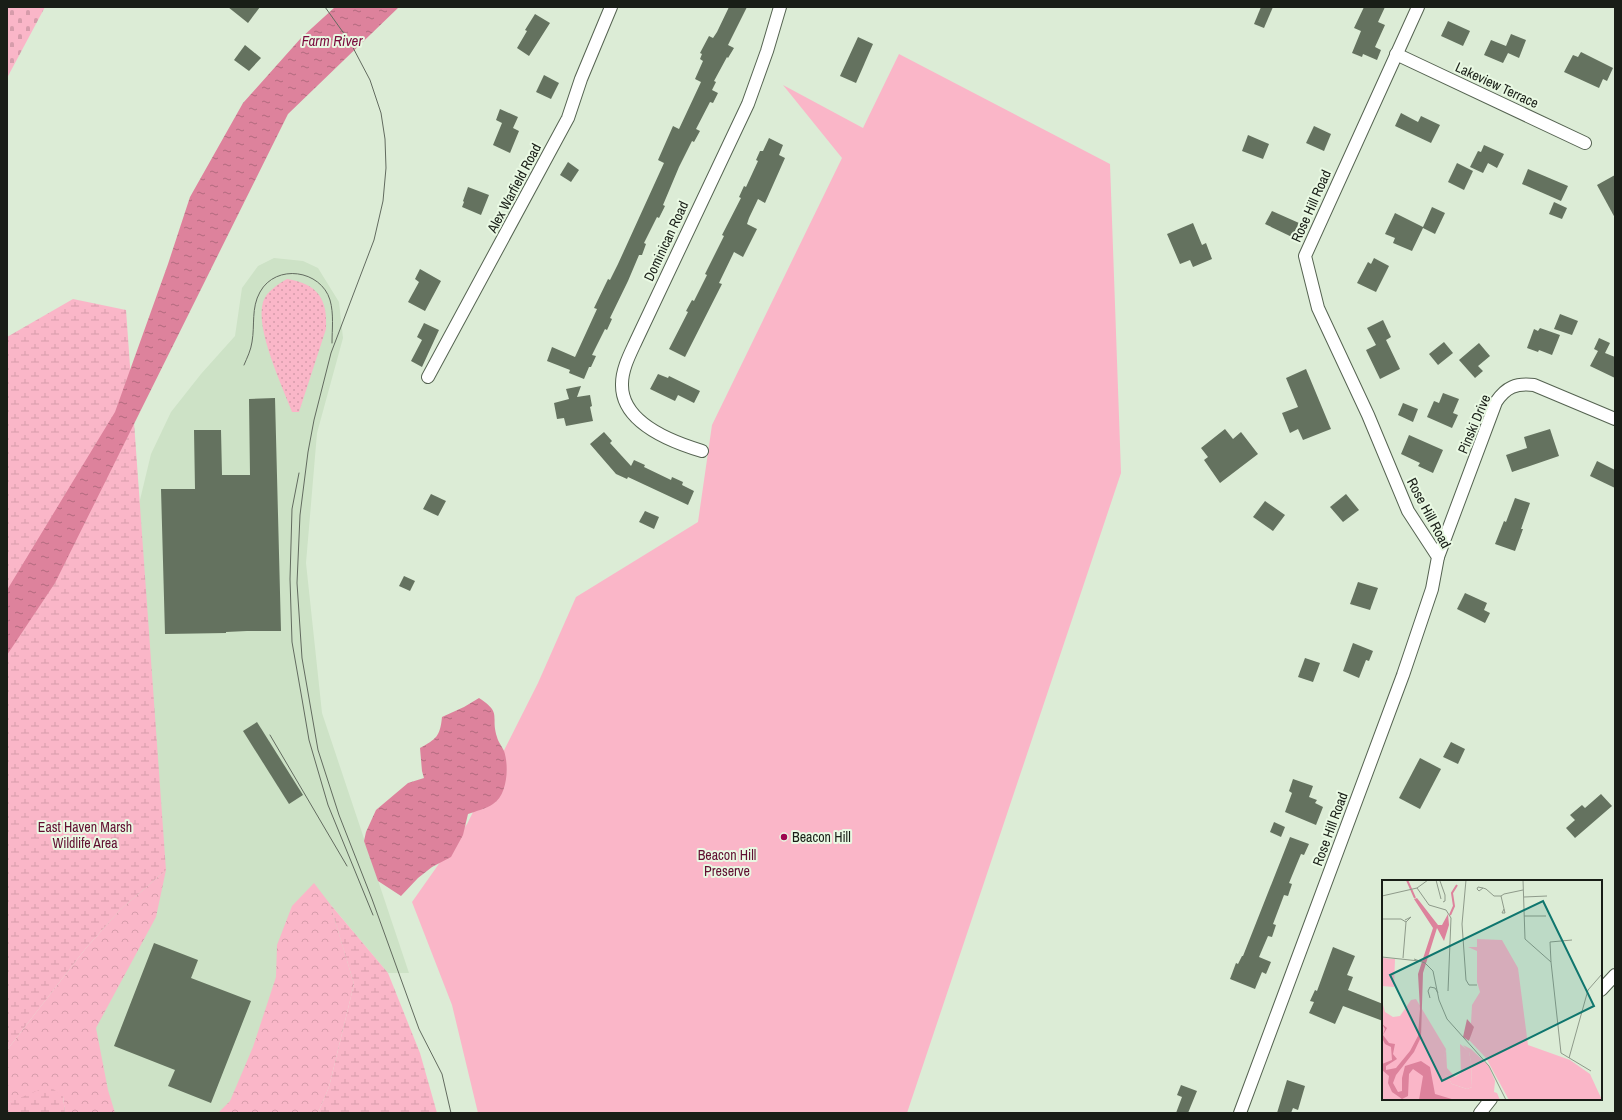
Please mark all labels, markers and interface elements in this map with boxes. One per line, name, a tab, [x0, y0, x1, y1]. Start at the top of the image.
water label: Farm River	[301, 30, 363, 51]
street label: Lakeview Terrace	[1453, 58, 1541, 112]
street label: Alex Warfield Road	[482, 140, 545, 237]
street label: Rose Hill Road	[1287, 167, 1335, 245]
street label: Dominican Road	[640, 198, 692, 284]
street label: Pinski Drive	[1453, 392, 1495, 456]
street label: Rose Hill Road	[1403, 475, 1455, 551]
street label: Rose Hill Road	[1308, 790, 1352, 868]
park label: East Haven Marsh Wildlife Area	[38, 818, 132, 852]
place label: Beacon Hill	[792, 828, 851, 846]
marker: Beacon Hill	[779, 832, 789, 842]
park label: Beacon Hill Preserve	[698, 846, 756, 880]
inset map	[1382, 880, 1602, 1100]

